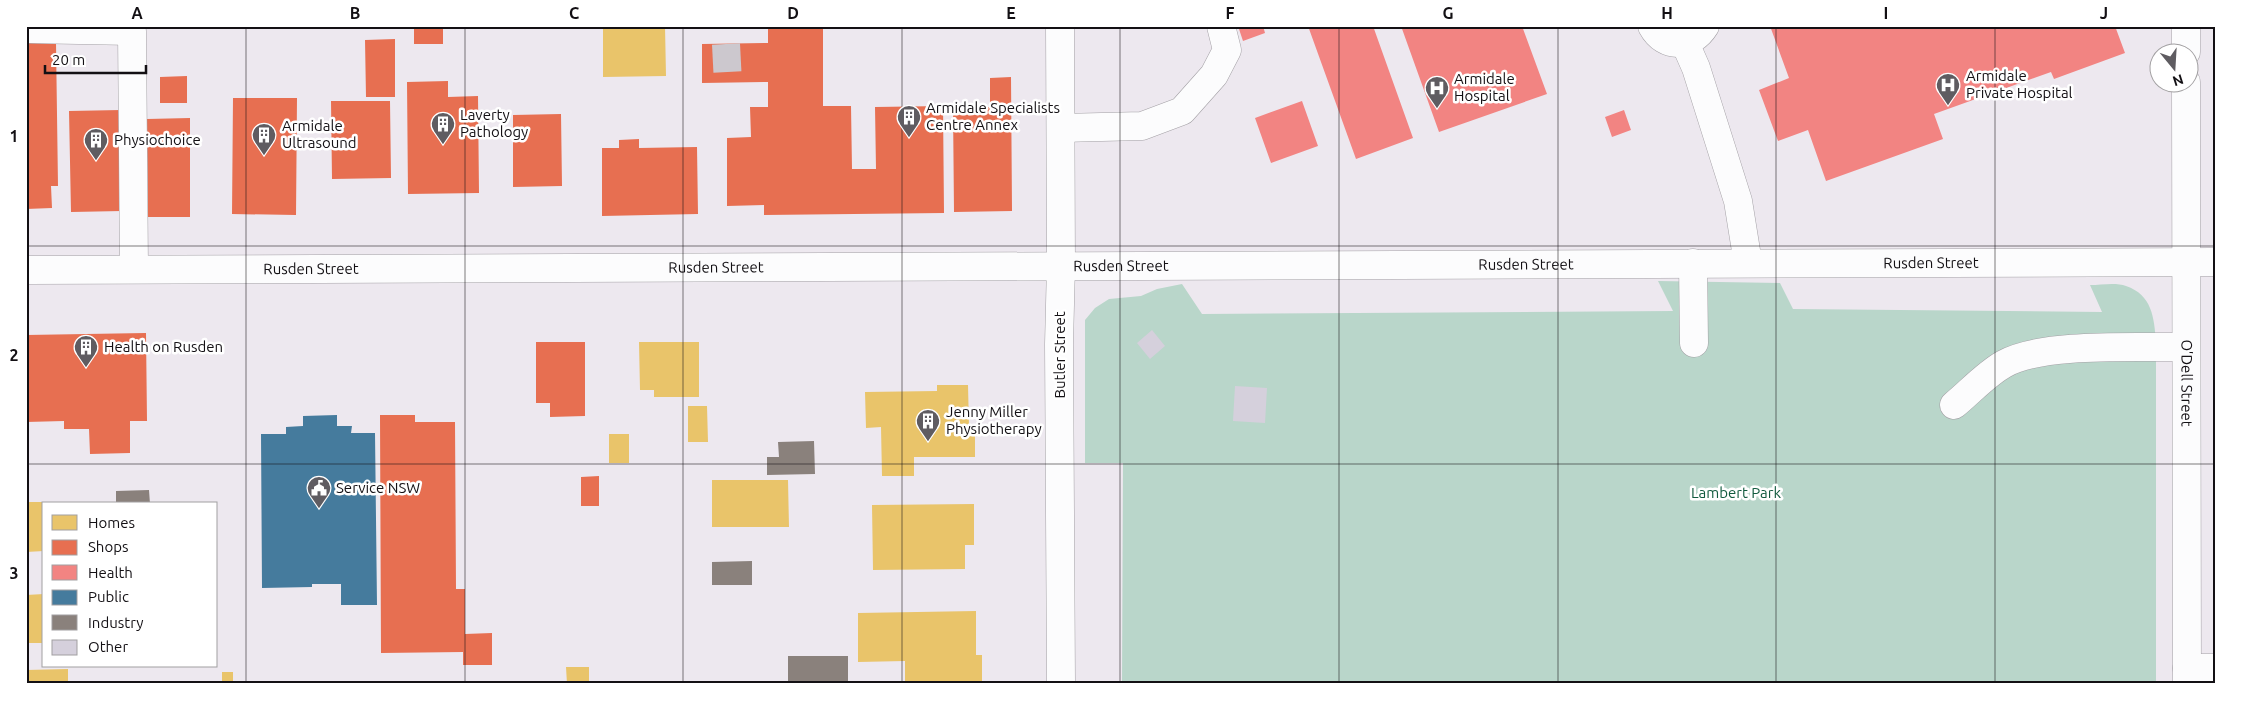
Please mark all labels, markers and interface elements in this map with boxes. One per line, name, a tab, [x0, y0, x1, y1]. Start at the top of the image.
text: A	[131, 4, 143, 22]
text: B	[350, 4, 360, 22]
text: C	[569, 4, 579, 22]
text: D	[787, 4, 799, 22]
text: E	[1006, 4, 1016, 22]
text: F	[1226, 4, 1235, 22]
text: G	[1442, 4, 1454, 22]
text: H	[1661, 4, 1673, 22]
text: I	[1884, 4, 1888, 22]
text: J	[2100, 4, 2108, 22]
scale bar	[45, 42, 146, 74]
north arrow	[2148, 42, 2198, 92]
text: 20 m	[52, 51, 85, 68]
place label: Armidale Private Hospital	[1966, 67, 2073, 101]
place label: Armidale Hospital	[1454, 70, 1515, 104]
text: N	[2171, 71, 2185, 90]
hospital icon: Armidale Private Hospital	[1935, 72, 1961, 106]
hospital icon: Armidale Hospital	[1424, 75, 1450, 109]
place label: Armidale Specialists Centre Annex	[926, 99, 1060, 133]
building icon: Armidale Specialists Centre Annex	[896, 104, 922, 138]
place label: Laverty Pathology	[460, 106, 528, 140]
building icon: Laverty Pathology	[430, 111, 456, 145]
place label: Armidale Ultrasound	[282, 117, 357, 151]
building icon: Armidale Ultrasound	[251, 122, 277, 156]
text: 1	[9, 127, 19, 145]
building icon: Physiochoice	[83, 127, 109, 161]
place label: Physiochoice	[114, 131, 201, 148]
street label: Rusden Street	[1883, 254, 1979, 271]
street label: Rusden Street	[1478, 255, 1574, 273]
street label: Rusden Street	[1073, 257, 1169, 274]
street label: Rusden Street	[668, 258, 764, 276]
street label: Rusden Street	[263, 260, 359, 277]
street label: Butler Street	[1051, 311, 1068, 399]
building icon: Health on Rusden	[73, 334, 99, 368]
place label: Health on Rusden	[104, 338, 223, 355]
street label: O'Dell Street	[2178, 339, 2196, 427]
text: 2	[9, 346, 19, 364]
place label: Jenny Miller Physiotherapy	[946, 403, 1042, 437]
building icon: Jenny Miller Physiotherapy	[915, 408, 941, 442]
public building icon: Service NSW	[306, 475, 332, 509]
place label: Service NSW	[336, 479, 420, 496]
park label: Lambert Park	[1691, 484, 1782, 501]
legend	[42, 502, 218, 668]
text: Homes	[88, 514, 135, 531]
text: Shops	[88, 538, 129, 555]
text: 3	[9, 564, 19, 582]
text: Health	[88, 564, 133, 581]
text: Public	[88, 588, 129, 605]
text: Industry	[88, 614, 143, 631]
text: Other	[88, 638, 128, 655]

